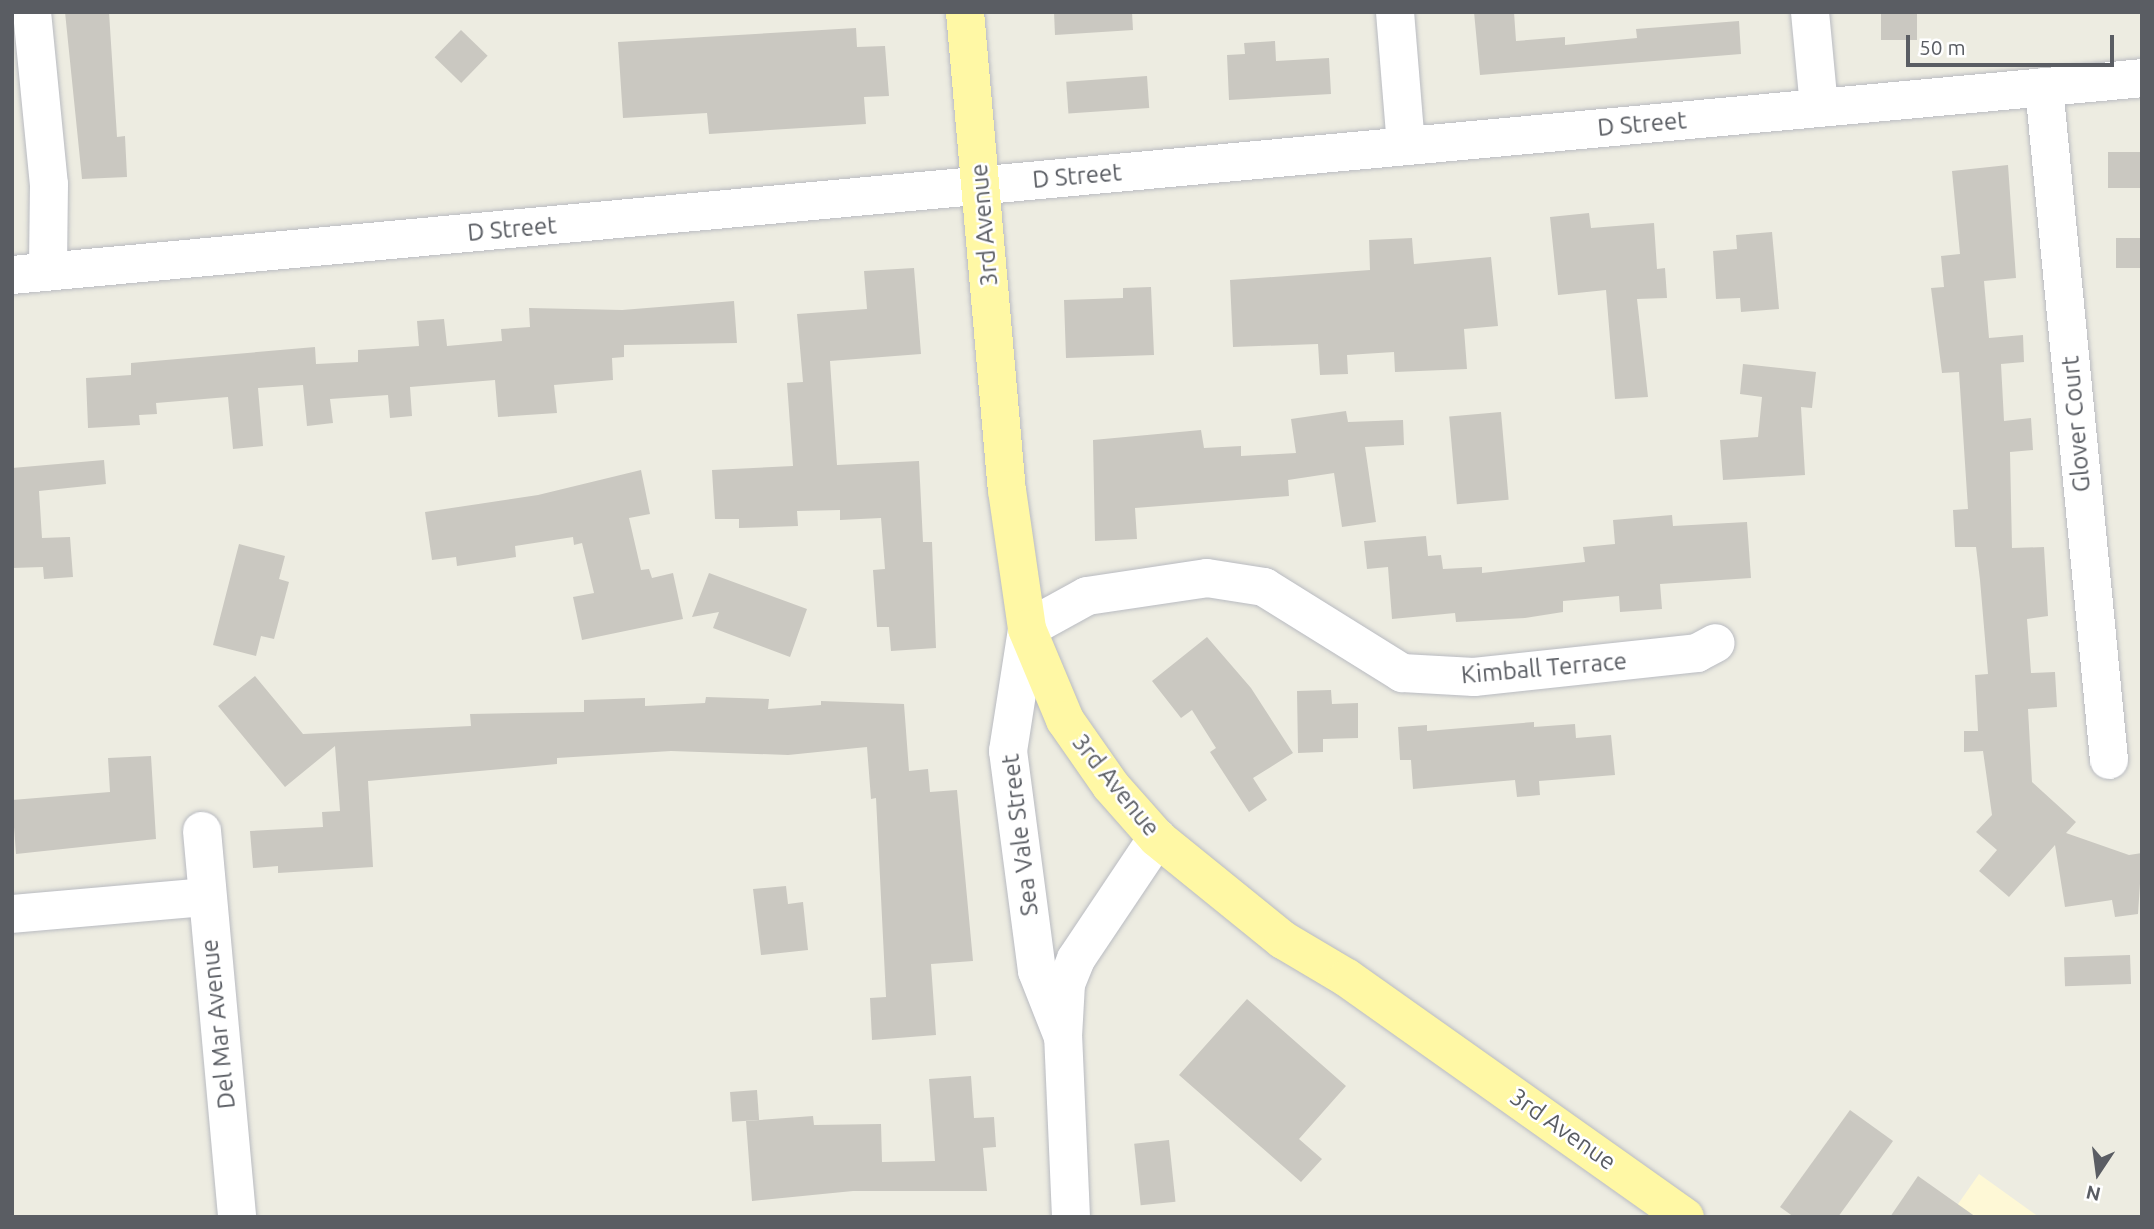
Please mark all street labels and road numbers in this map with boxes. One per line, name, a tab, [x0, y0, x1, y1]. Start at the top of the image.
street label: D Street	[1596, 106, 1688, 142]
street label: D Street	[1031, 158, 1123, 194]
street label: 3rd Avenue	[964, 162, 1004, 288]
street label: D Street	[466, 211, 558, 247]
street label: Glover Court	[2056, 355, 2096, 493]
street label: Kimball Terrace	[1460, 646, 1628, 690]
street label: 3rd Avenue	[1066, 728, 1166, 842]
street label: Sea Vale Street	[996, 752, 1044, 918]
street label: Del Mar Avenue	[195, 938, 241, 1110]
street label: 3rd Avenue	[1504, 1082, 1622, 1176]

